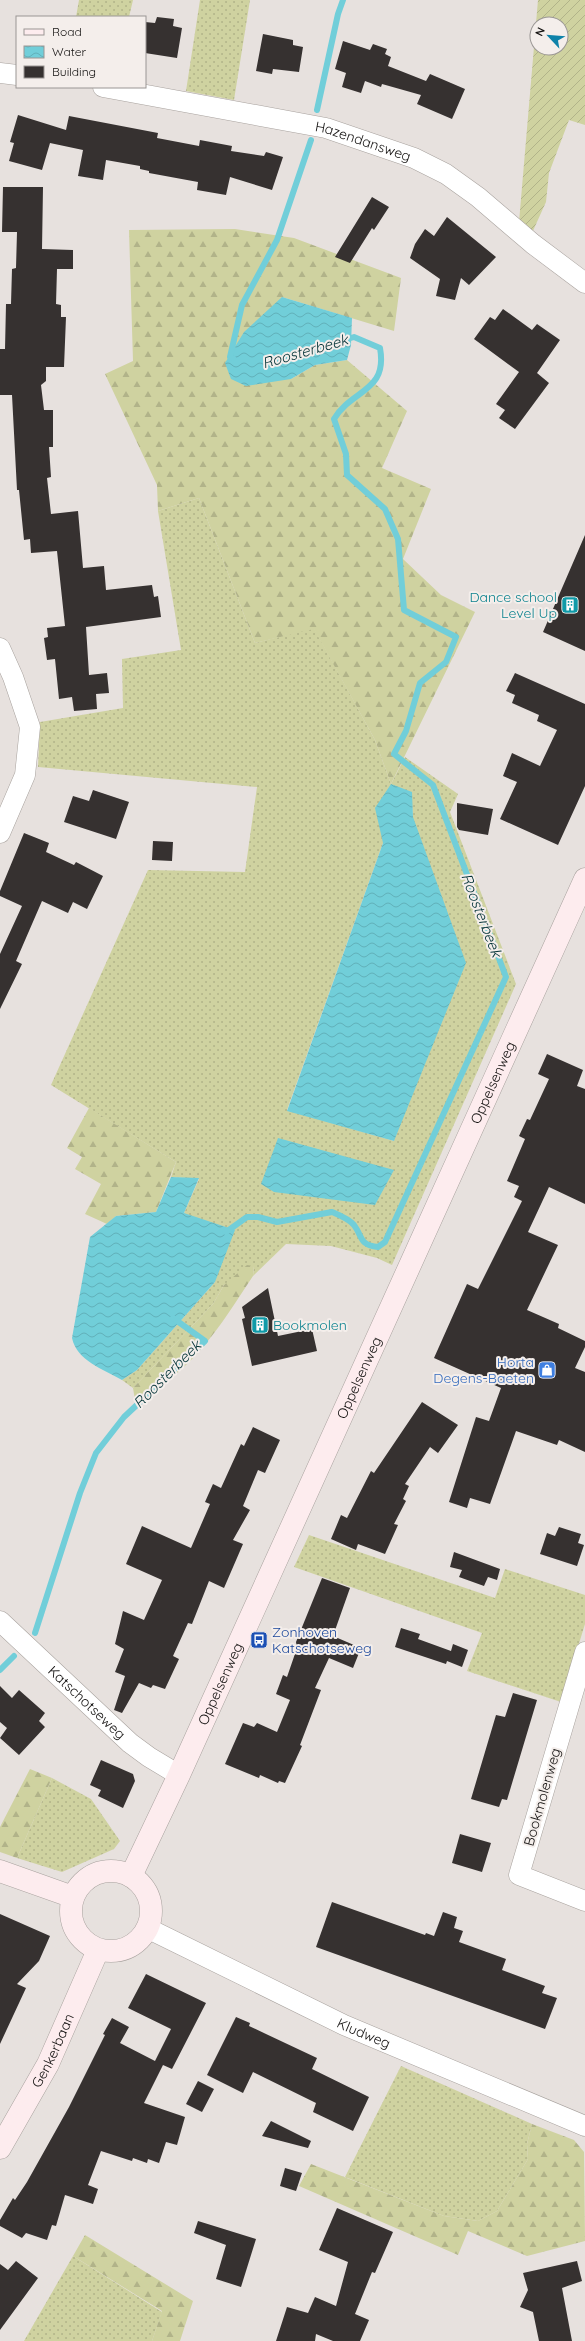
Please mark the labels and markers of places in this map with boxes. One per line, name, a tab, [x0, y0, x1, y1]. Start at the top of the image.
place label: Dance school Level Up	[469, 588, 557, 622]
building icon: Dance school Level Up	[560, 595, 580, 615]
building icon: Bookmolen	[250, 1315, 270, 1335]
place label: Bookmolen	[273, 1316, 347, 1334]
place label: Horta Degens-Baeten	[433, 1353, 534, 1387]
shop icon: Horta Degens-Baeten	[537, 1360, 557, 1380]
place label: Zonhoven Katschotseweg	[272, 1623, 372, 1657]
bus stop icon: Zonhoven Katschotseweg	[249, 1630, 269, 1650]

